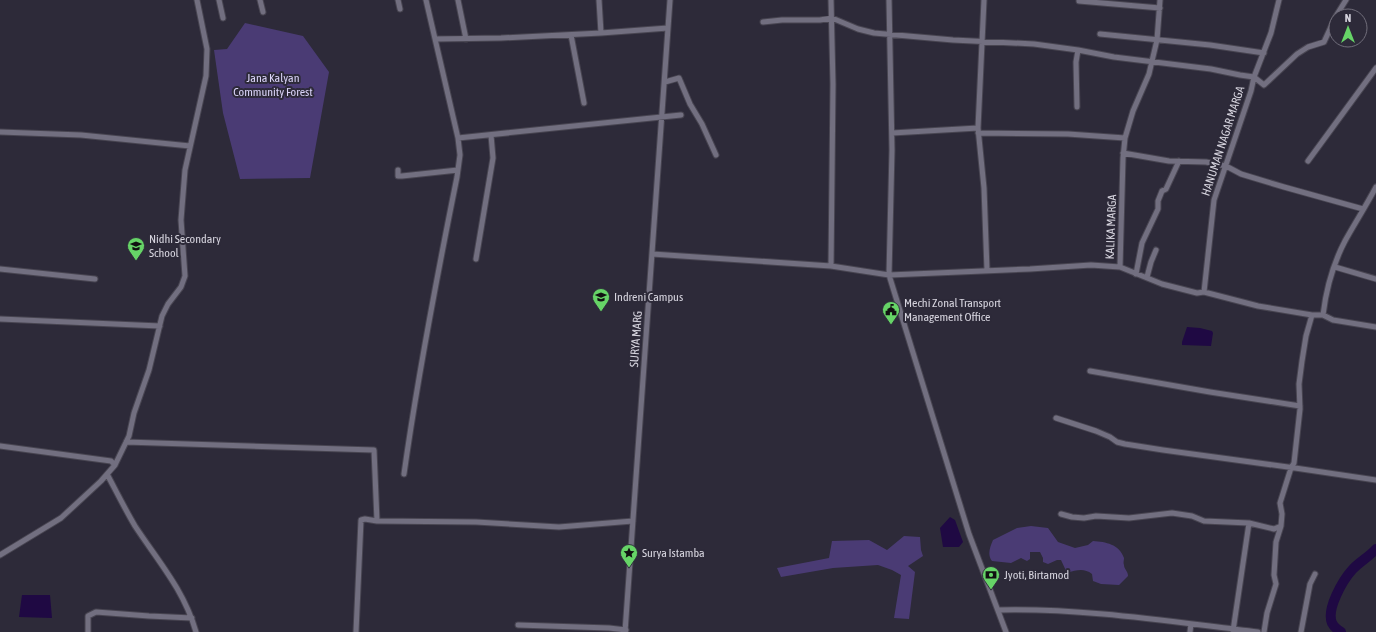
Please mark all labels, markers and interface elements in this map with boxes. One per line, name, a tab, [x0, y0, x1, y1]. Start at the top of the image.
north arrow	[1328, 8, 1368, 48]
text: N	[1345, 12, 1351, 24]
park label: Jana Kalyan Community Forest	[233, 71, 313, 99]
street label: HANUMAN NAGAR MARGA	[1199, 84, 1247, 198]
street label: KALIKA MARGA	[1103, 194, 1119, 260]
place label: Nidhi Secondary School	[149, 232, 221, 260]
school or university icon: Nidhi Secondary School	[126, 236, 146, 261]
school or university icon: Indreni Campus	[591, 287, 611, 312]
place label: Indreni Campus	[614, 290, 683, 304]
place label: Mechi Zonal Transport Management Office	[904, 296, 1002, 324]
public building icon: Mechi Zonal Transport Management Office	[881, 300, 901, 325]
street label: SURYA MARG	[627, 310, 645, 368]
place icon: Surya Istamba	[619, 543, 639, 568]
place label: Surya Istamba	[642, 546, 705, 560]
bank icon: Jyoti, Birtamod	[981, 565, 1001, 590]
place label: Jyoti, Birtamod	[1004, 568, 1069, 582]

